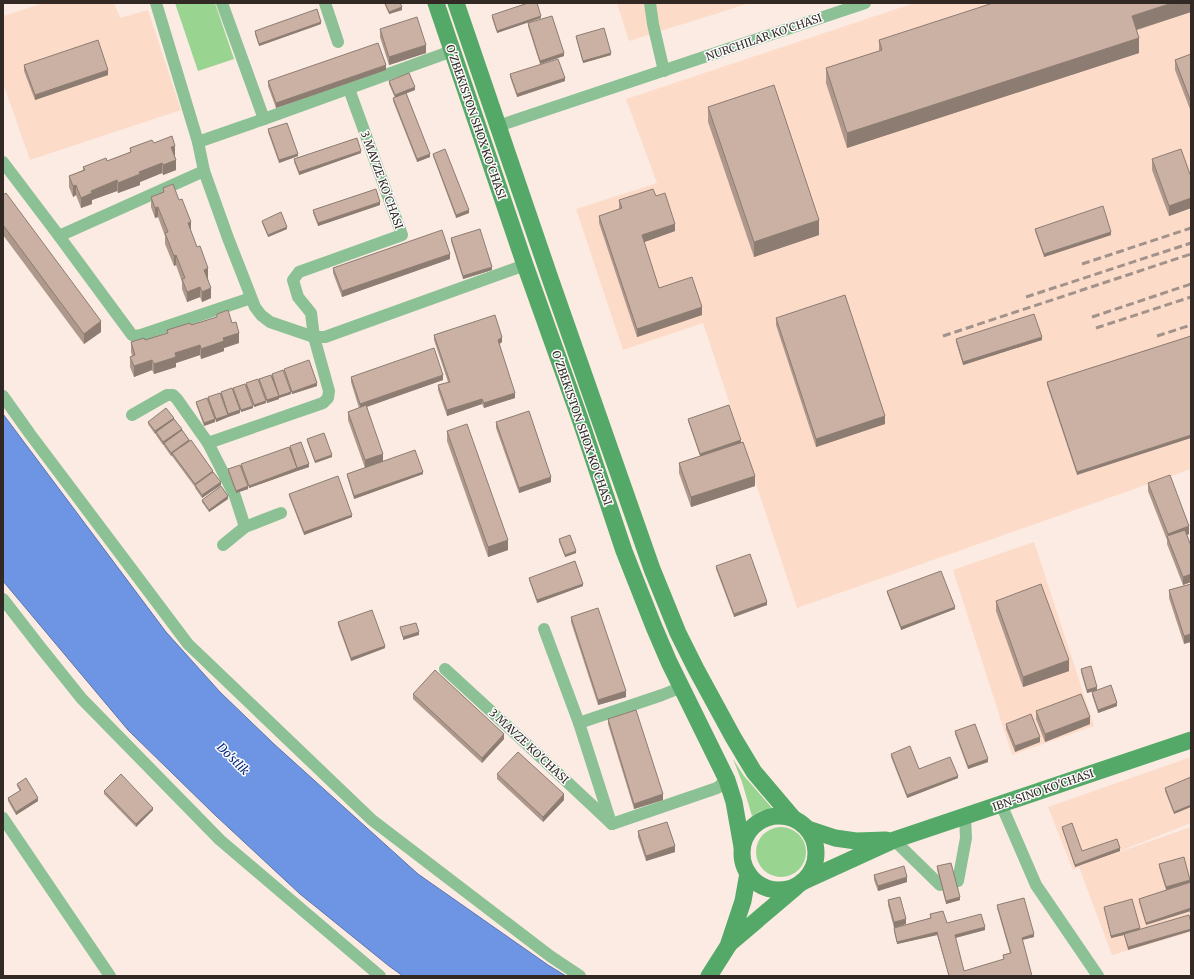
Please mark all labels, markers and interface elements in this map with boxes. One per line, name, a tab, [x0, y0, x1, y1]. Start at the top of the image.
street label: NURCHILAR KO'CHASI	[704, 11, 824, 63]
street label: O'ZBEKISTON SHOX KO'CHASI	[443, 43, 509, 201]
street label: 3 MAVZE KO'CHASI	[358, 129, 406, 231]
street label: O'ZBEKISTON SHOX KO'CHASI	[549, 349, 615, 507]
street label: 3 MAVZE KO'CHASI	[486, 706, 572, 786]
water label: Do'stlik	[213, 739, 253, 778]
street label: IBN-SINO KO'CHASI	[990, 766, 1096, 814]

